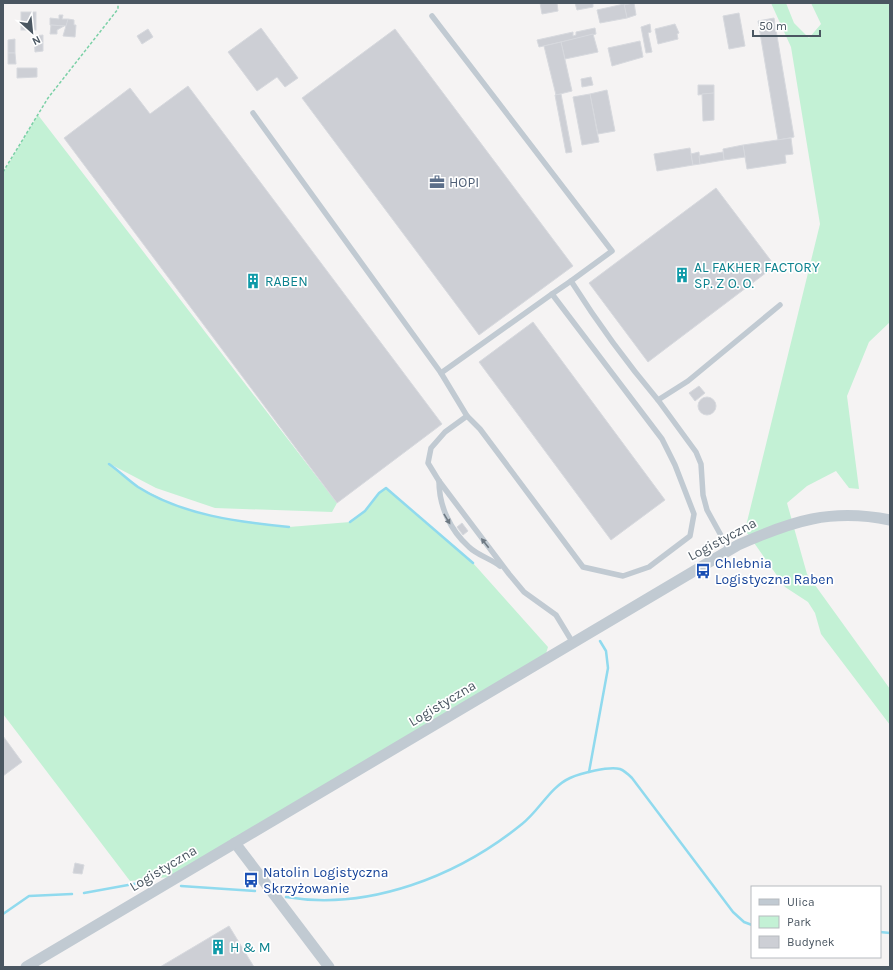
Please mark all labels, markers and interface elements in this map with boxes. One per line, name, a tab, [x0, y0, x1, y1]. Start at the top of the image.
north arrow	[12, 12, 52, 52]
scale bar	[753, 12, 820, 38]
text: 50 m	[759, 19, 787, 33]
text: N	[30, 33, 43, 48]
office icon: HOPI	[428, 173, 446, 191]
place label: HOPI	[449, 174, 479, 191]
place label: AL FAKHER FACTORY SP. Z O. O.	[694, 259, 820, 292]
building icon: AL FAKHER FACTORY SP. Z O. O.	[673, 266, 691, 284]
building icon: RABEN	[244, 272, 262, 290]
place label: RABEN	[265, 273, 308, 290]
one-way arrow	[444, 513, 451, 525]
street label: Logistyczna	[685, 514, 760, 565]
one-way arrow	[481, 538, 490, 549]
place label: Chlebnia Logistyczna Raben	[715, 555, 834, 588]
bus stop icon: Chlebnia Logistyczna Raben	[694, 562, 712, 580]
street label: Logistyczna	[406, 677, 479, 730]
street label: Logistyczna	[127, 842, 200, 895]
place label: Natolin Logistyczna Skrzyżowanie	[263, 864, 389, 897]
bus stop icon: Natolin Logistyczna Skrzyżowanie	[242, 871, 260, 889]
legend	[751, 886, 881, 958]
text: Ulica	[787, 895, 815, 909]
text: Park	[787, 915, 812, 929]
text: Budynek	[787, 935, 835, 949]
building icon: H & M	[209, 938, 227, 956]
place label: H & M	[230, 939, 271, 956]

